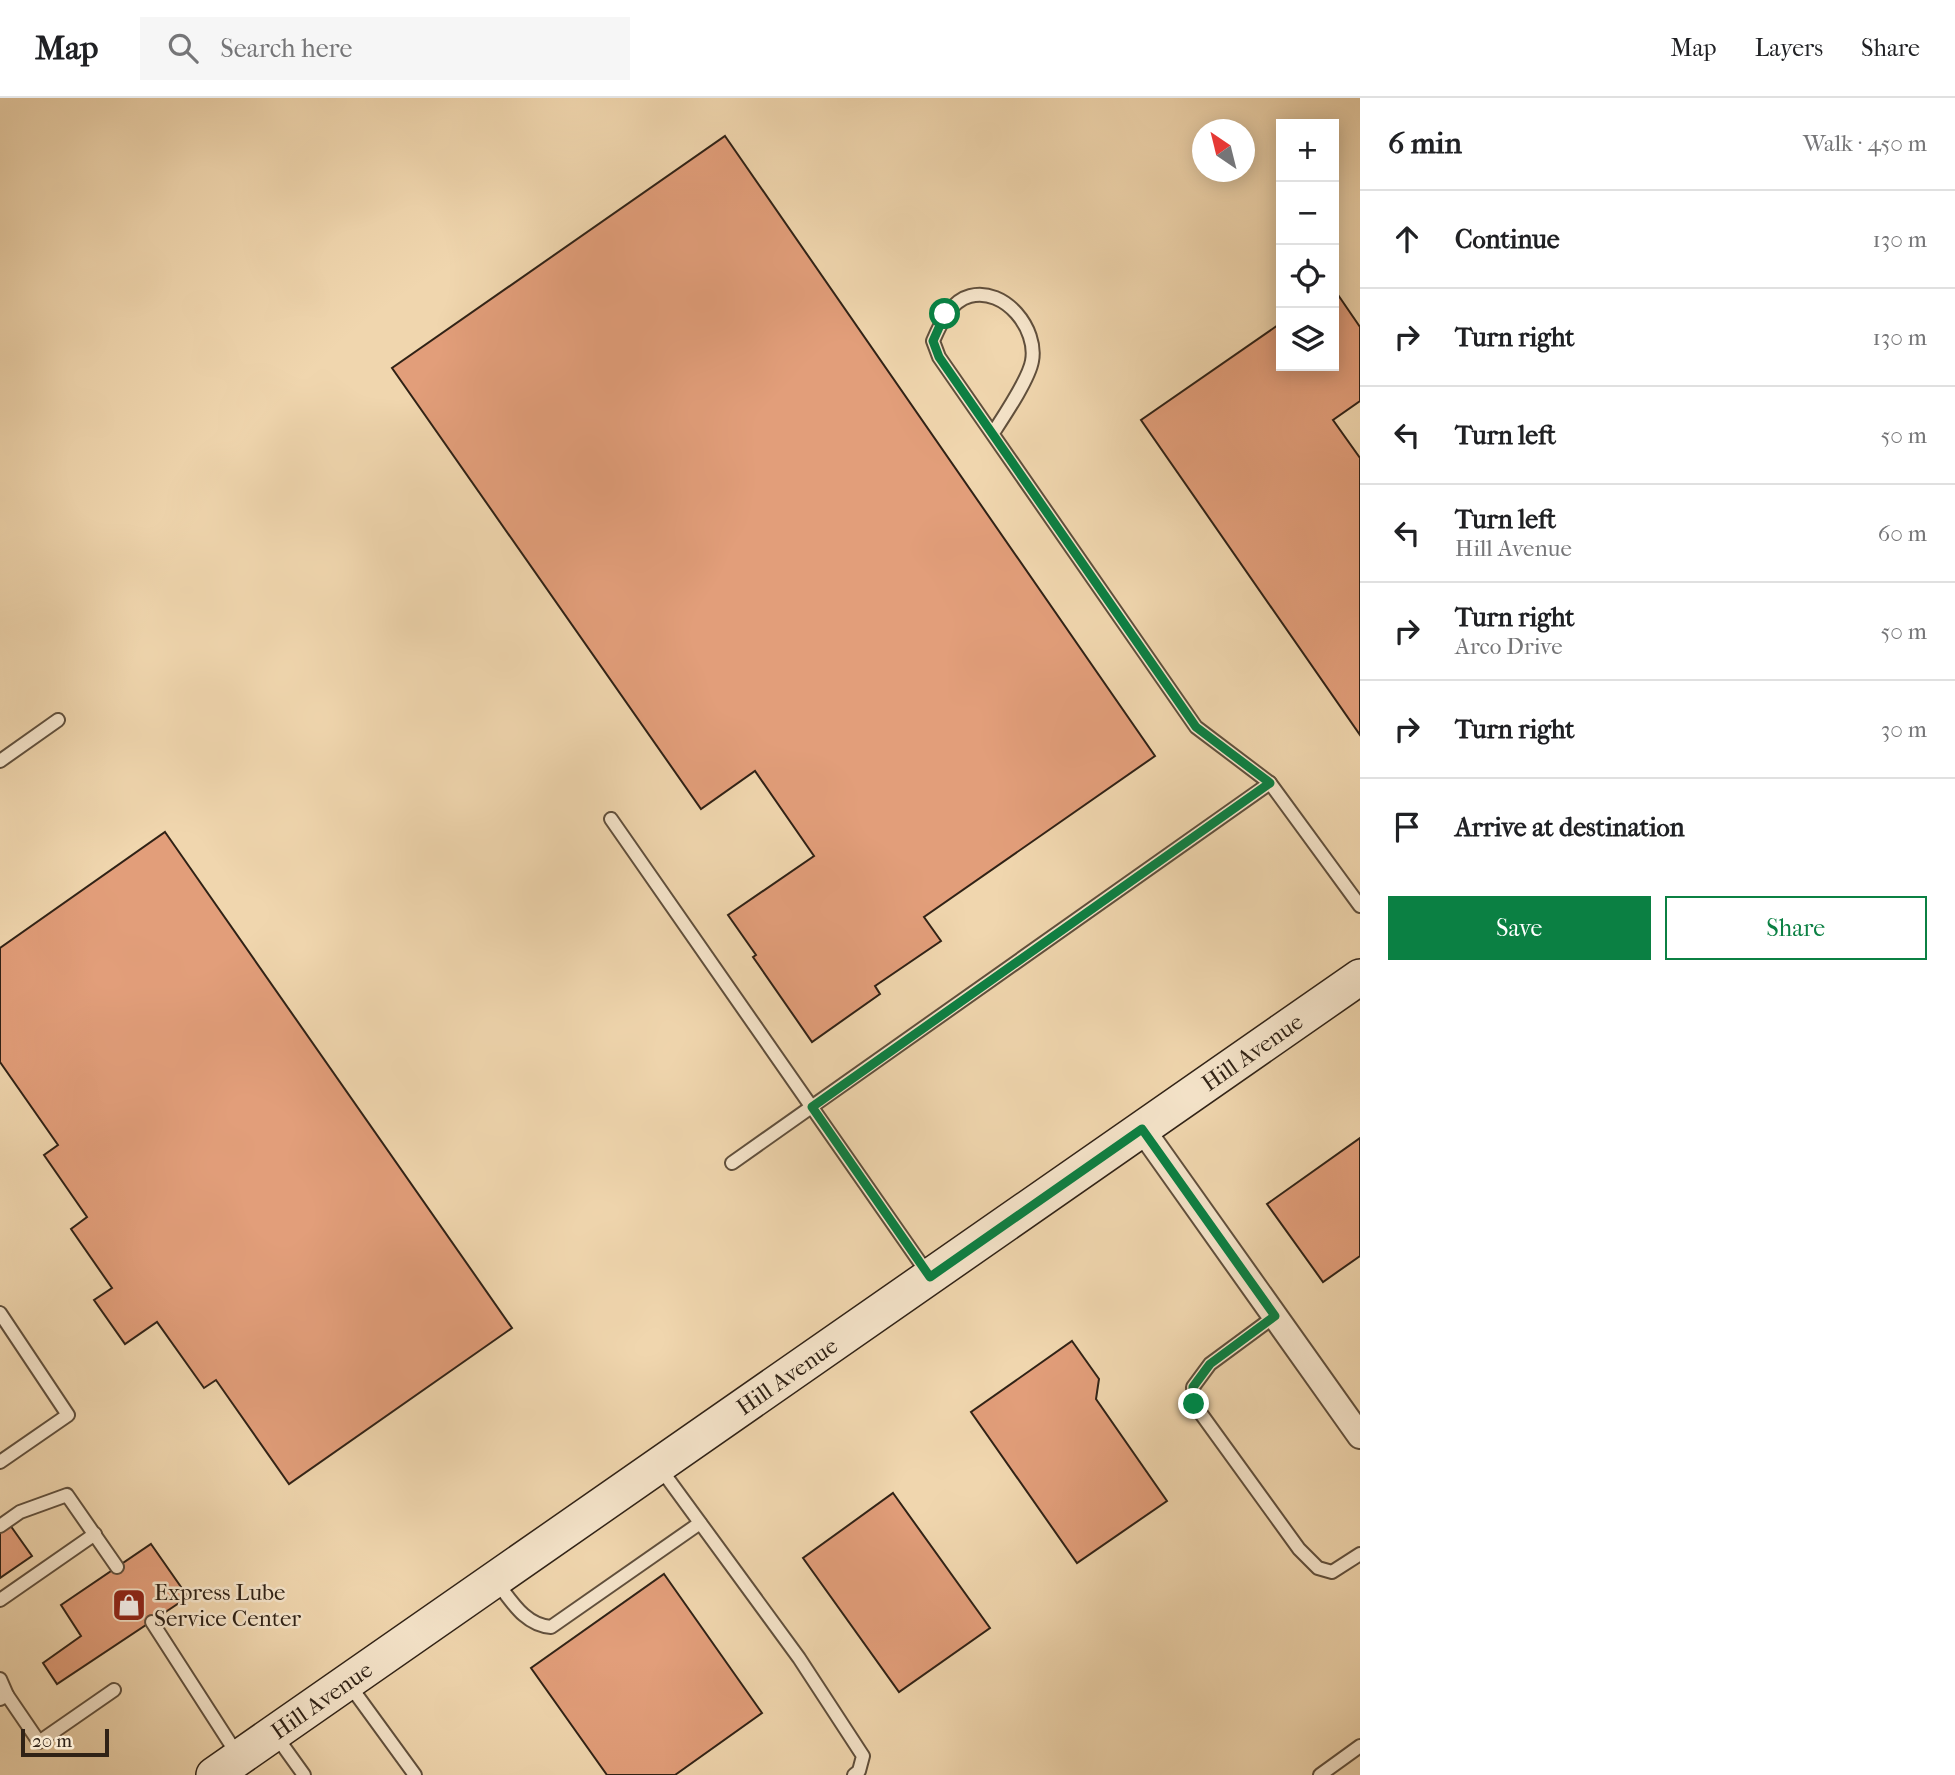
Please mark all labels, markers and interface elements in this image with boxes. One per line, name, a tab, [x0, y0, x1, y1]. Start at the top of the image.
search box	[140, 17, 630, 80]
text: Map	[35, 29, 98, 68]
icon: search	[164, 29, 202, 67]
text: Search here	[220, 33, 352, 64]
text: Map	[1671, 34, 1717, 62]
text: Layers	[1755, 34, 1823, 62]
text: Share	[1861, 34, 1920, 62]
north arrow	[1192, 119, 1255, 182]
map controls	[1276, 119, 1339, 371]
button: +	[1276, 119, 1339, 182]
text: 6 min	[1388, 126, 1462, 161]
text: Walk · 450 m	[1803, 130, 1927, 157]
button: −	[1276, 182, 1339, 245]
icon: ahead	[1388, 220, 1426, 258]
text: Continue	[1455, 224, 1560, 255]
text: 130 m	[1873, 226, 1927, 253]
button: locate	[1276, 245, 1339, 308]
route start	[929, 298, 960, 329]
button: layers	[1276, 308, 1339, 371]
icon: right	[1388, 318, 1426, 356]
text: Turn right	[1455, 322, 1575, 353]
text: 130 m	[1873, 324, 1927, 351]
icon: left	[1388, 416, 1426, 454]
text: Turn left	[1455, 420, 1556, 451]
text: 50 m	[1880, 422, 1927, 449]
text: Turn left	[1455, 504, 1556, 535]
icon: left	[1388, 514, 1426, 552]
text: 60 m	[1878, 520, 1927, 547]
text: Hill Avenue	[1455, 535, 1572, 562]
text: Turn right	[1455, 602, 1575, 633]
icon: right	[1388, 612, 1426, 650]
text: 50 m	[1880, 618, 1927, 645]
text: Arco Drive	[1455, 633, 1563, 660]
icon: right	[1388, 710, 1426, 748]
text: Turn right	[1455, 714, 1575, 745]
text: 30 m	[1881, 716, 1927, 743]
icon: arrive	[1388, 808, 1426, 846]
text: Arrive at destination	[1455, 812, 1685, 843]
button: Save	[1388, 896, 1651, 960]
button: Share	[1665, 896, 1927, 960]
street label: Hill Avenue	[1196, 1008, 1308, 1097]
street label: Hill Avenue	[731, 1332, 843, 1421]
route end	[1178, 1388, 1209, 1419]
place label: Express Lube Service Center	[154, 1579, 301, 1632]
shop icon: Express Lube Service Center	[110, 1586, 148, 1624]
street label: Hill Avenue	[266, 1656, 377, 1745]
scale bar	[21, 1726, 108, 1758]
text: 20 m	[32, 1730, 72, 1752]

